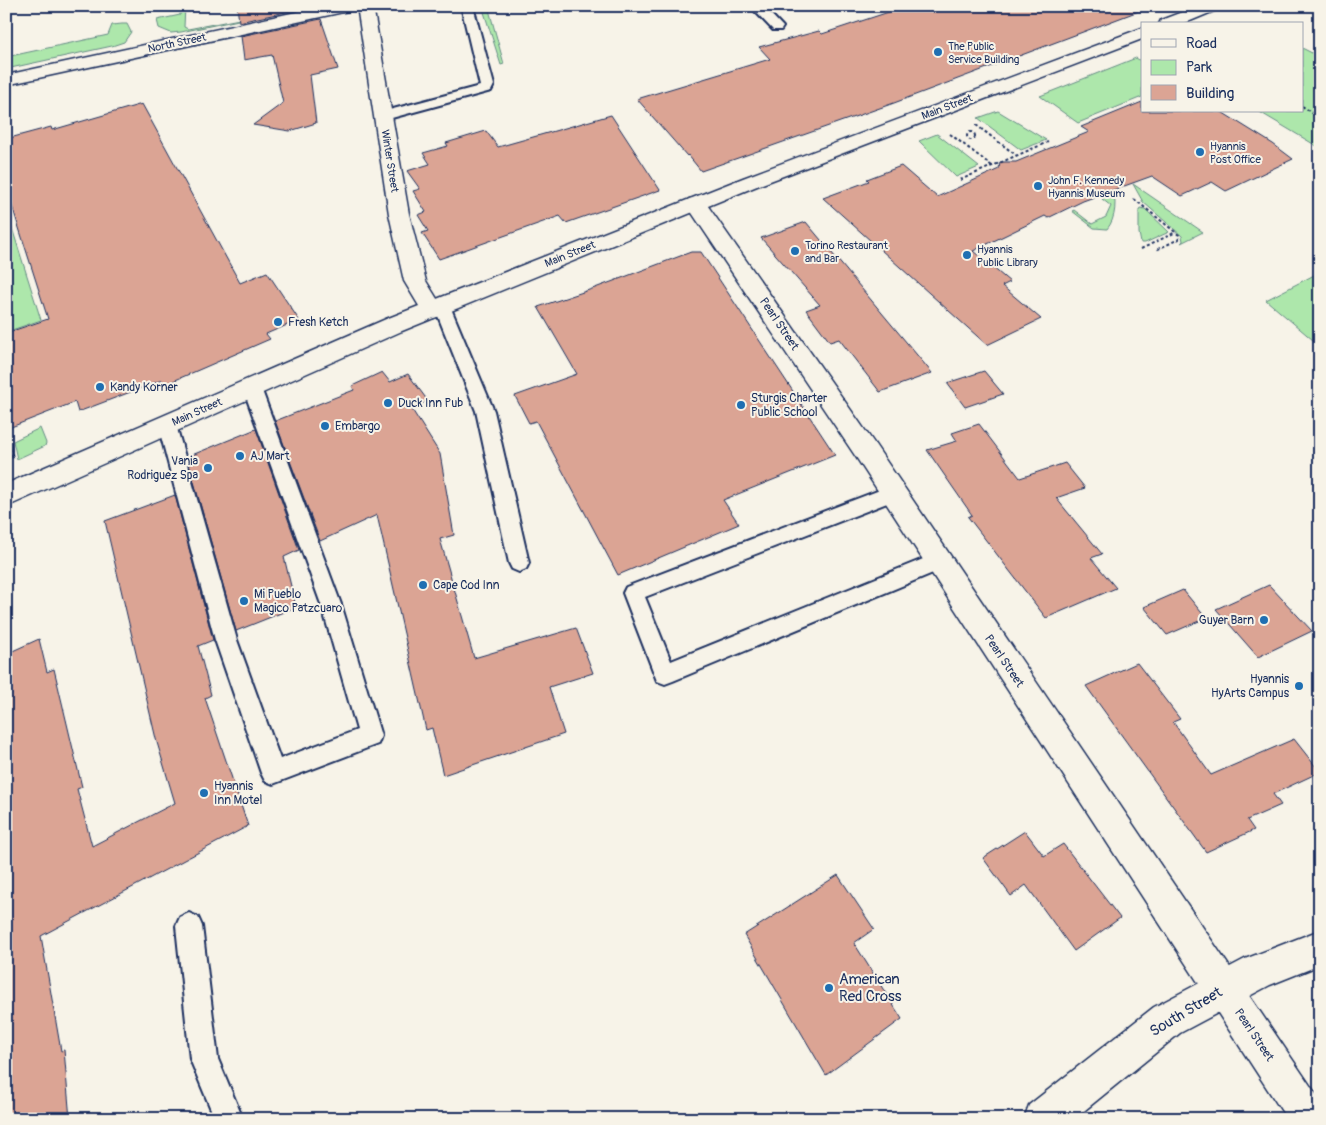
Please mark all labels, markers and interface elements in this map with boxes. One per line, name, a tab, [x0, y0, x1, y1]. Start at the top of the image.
legend	[1141, 22, 1304, 112]
street label: North Street	[147, 30, 208, 56]
text: Road	[1186, 34, 1217, 53]
place label: The Public Service Building	[948, 40, 1020, 66]
marker: The Public Service Building	[932, 46, 944, 58]
text: Park	[1186, 58, 1213, 77]
text: Building	[1186, 84, 1234, 103]
street label: Main Street	[920, 91, 975, 123]
street label: Winter Street	[379, 129, 401, 194]
place label: Hyannis Post Office	[1210, 140, 1261, 166]
marker: Hyannis Post Office	[1194, 146, 1206, 158]
place label: John F. Kennedy Hyannis Museum	[1048, 174, 1125, 200]
marker: John F. Kennedy Hyannis Museum	[1032, 180, 1044, 192]
street label: Main Street	[543, 238, 598, 270]
place label: Torino Restaurant and Bar	[805, 239, 888, 265]
place label: Hyannis Public Library	[977, 243, 1038, 269]
marker: Torino Restaurant and Bar	[789, 245, 801, 257]
marker: Hyannis Public Library	[961, 249, 973, 261]
street label: Pearl Street	[756, 295, 802, 353]
place label: Fresh Ketch	[288, 315, 349, 330]
marker: Fresh Ketch	[272, 316, 284, 328]
place label: Kandy Korner	[110, 380, 179, 395]
marker: Kandy Korner	[94, 381, 106, 393]
place label: Sturgis Charter Public School	[751, 391, 828, 420]
street label: Main Street	[170, 395, 225, 429]
place label: Duck Inn Pub	[398, 396, 463, 411]
marker: Duck Inn Pub	[382, 397, 394, 409]
marker: Sturgis Charter Public School	[735, 399, 747, 411]
place label: Embargo	[335, 419, 381, 434]
marker: Embargo	[319, 420, 331, 432]
place label: AJ Mart	[250, 449, 290, 464]
marker: AJ Mart	[234, 450, 246, 462]
place label: Vania Rodriguez Spa	[127, 454, 198, 483]
marker: Vania Rodriguez Spa	[202, 462, 214, 474]
place label: Cape Cod Inn	[433, 578, 500, 593]
marker: Cape Cod Inn	[417, 579, 429, 591]
place label: Mi Pueblo Magico Patzcuaro	[254, 587, 343, 616]
marker: Mi Pueblo Magico Patzcuaro	[238, 595, 250, 607]
place label: Guyer Barn	[1199, 613, 1254, 628]
marker: Guyer Barn	[1258, 614, 1270, 626]
street label: Pearl Street	[981, 632, 1027, 690]
place label: Hyannis HyArts Campus	[1211, 672, 1290, 701]
marker: Hyannis HyArts Campus	[1293, 680, 1305, 692]
place label: Hyannis Inn Motel	[214, 779, 262, 808]
marker: Hyannis Inn Motel	[198, 787, 210, 799]
place label: American Red Cross	[839, 970, 902, 1006]
marker: American Red Cross	[823, 982, 835, 994]
street label: South Street	[1146, 982, 1227, 1041]
street label: Pearl Street	[1231, 1006, 1277, 1064]

